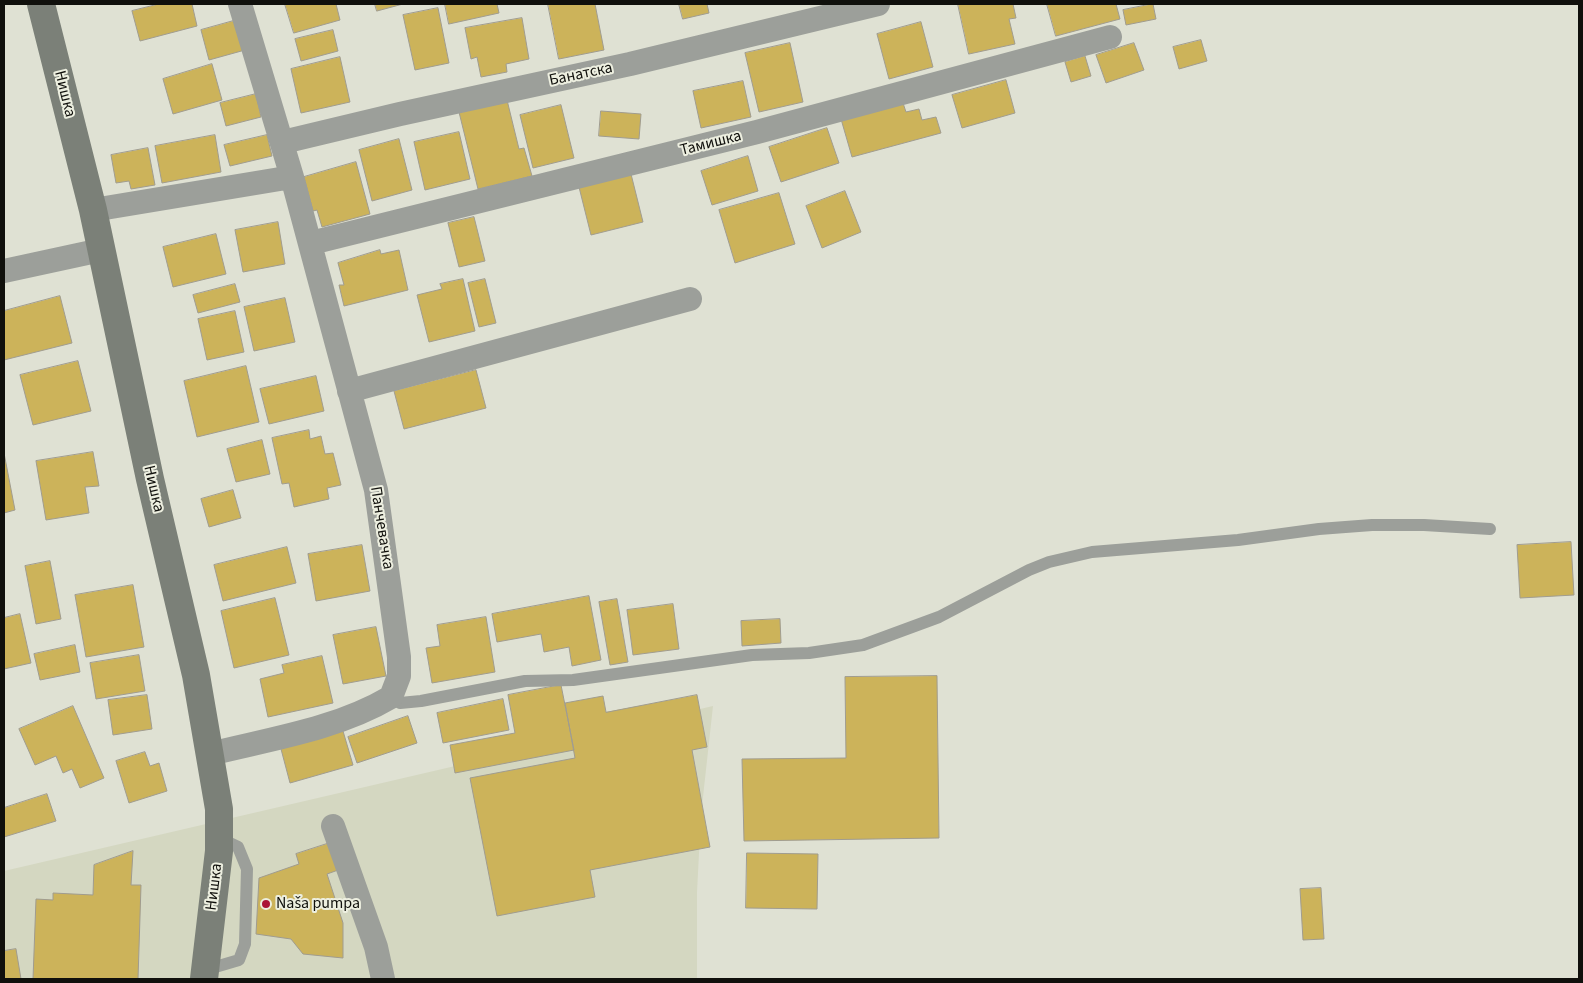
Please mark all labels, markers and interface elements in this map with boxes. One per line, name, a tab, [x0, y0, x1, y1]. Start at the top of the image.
street label: Банатска	[547, 59, 615, 91]
street label: Нишка	[49, 69, 79, 119]
street label: Тамишка	[678, 127, 744, 161]
street label: Нишка	[138, 464, 168, 514]
street label: Панчевачка	[365, 485, 397, 571]
street label: Нишка	[203, 862, 227, 912]
place label: Naša pumpa	[276, 894, 360, 914]
marker: Naša pumpa	[260, 898, 272, 910]

